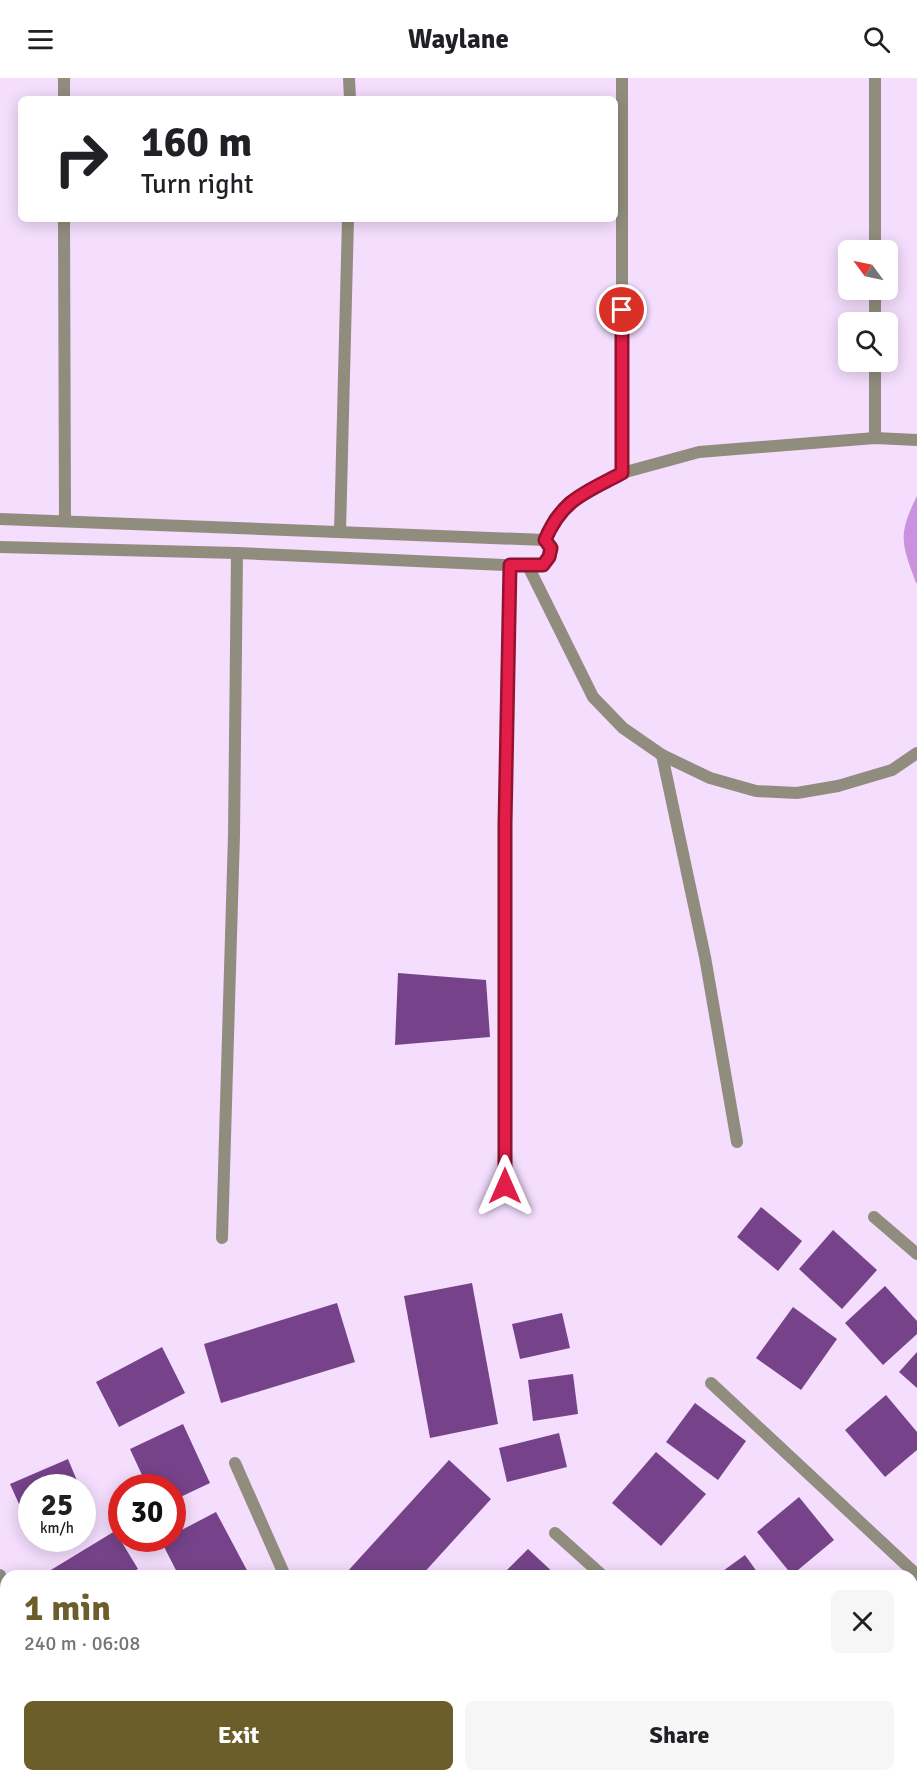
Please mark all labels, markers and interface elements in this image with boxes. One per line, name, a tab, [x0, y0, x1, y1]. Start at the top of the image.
icon: menu	[24, 23, 57, 56]
text: Waylane	[408, 23, 509, 56]
icon: search	[860, 23, 893, 56]
text: 160 m	[141, 117, 252, 168]
icon: right	[42, 120, 120, 198]
text: Turn right	[141, 168, 254, 201]
north arrow	[838, 240, 898, 300]
map controls	[838, 240, 898, 372]
pin	[596, 284, 647, 335]
icon: arrive	[605, 293, 638, 326]
button: search	[838, 312, 898, 372]
position arrow	[473, 1154, 537, 1218]
speed limit sign: 30	[108, 1474, 186, 1552]
text: 25	[41, 1487, 73, 1524]
text: km/h	[40, 1519, 74, 1537]
text: 1 min	[24, 1586, 111, 1631]
button: close	[831, 1590, 894, 1653]
text: 240 m · 06:08	[24, 1631, 140, 1656]
button: Exit	[24, 1701, 453, 1770]
button: Share	[465, 1701, 894, 1770]

